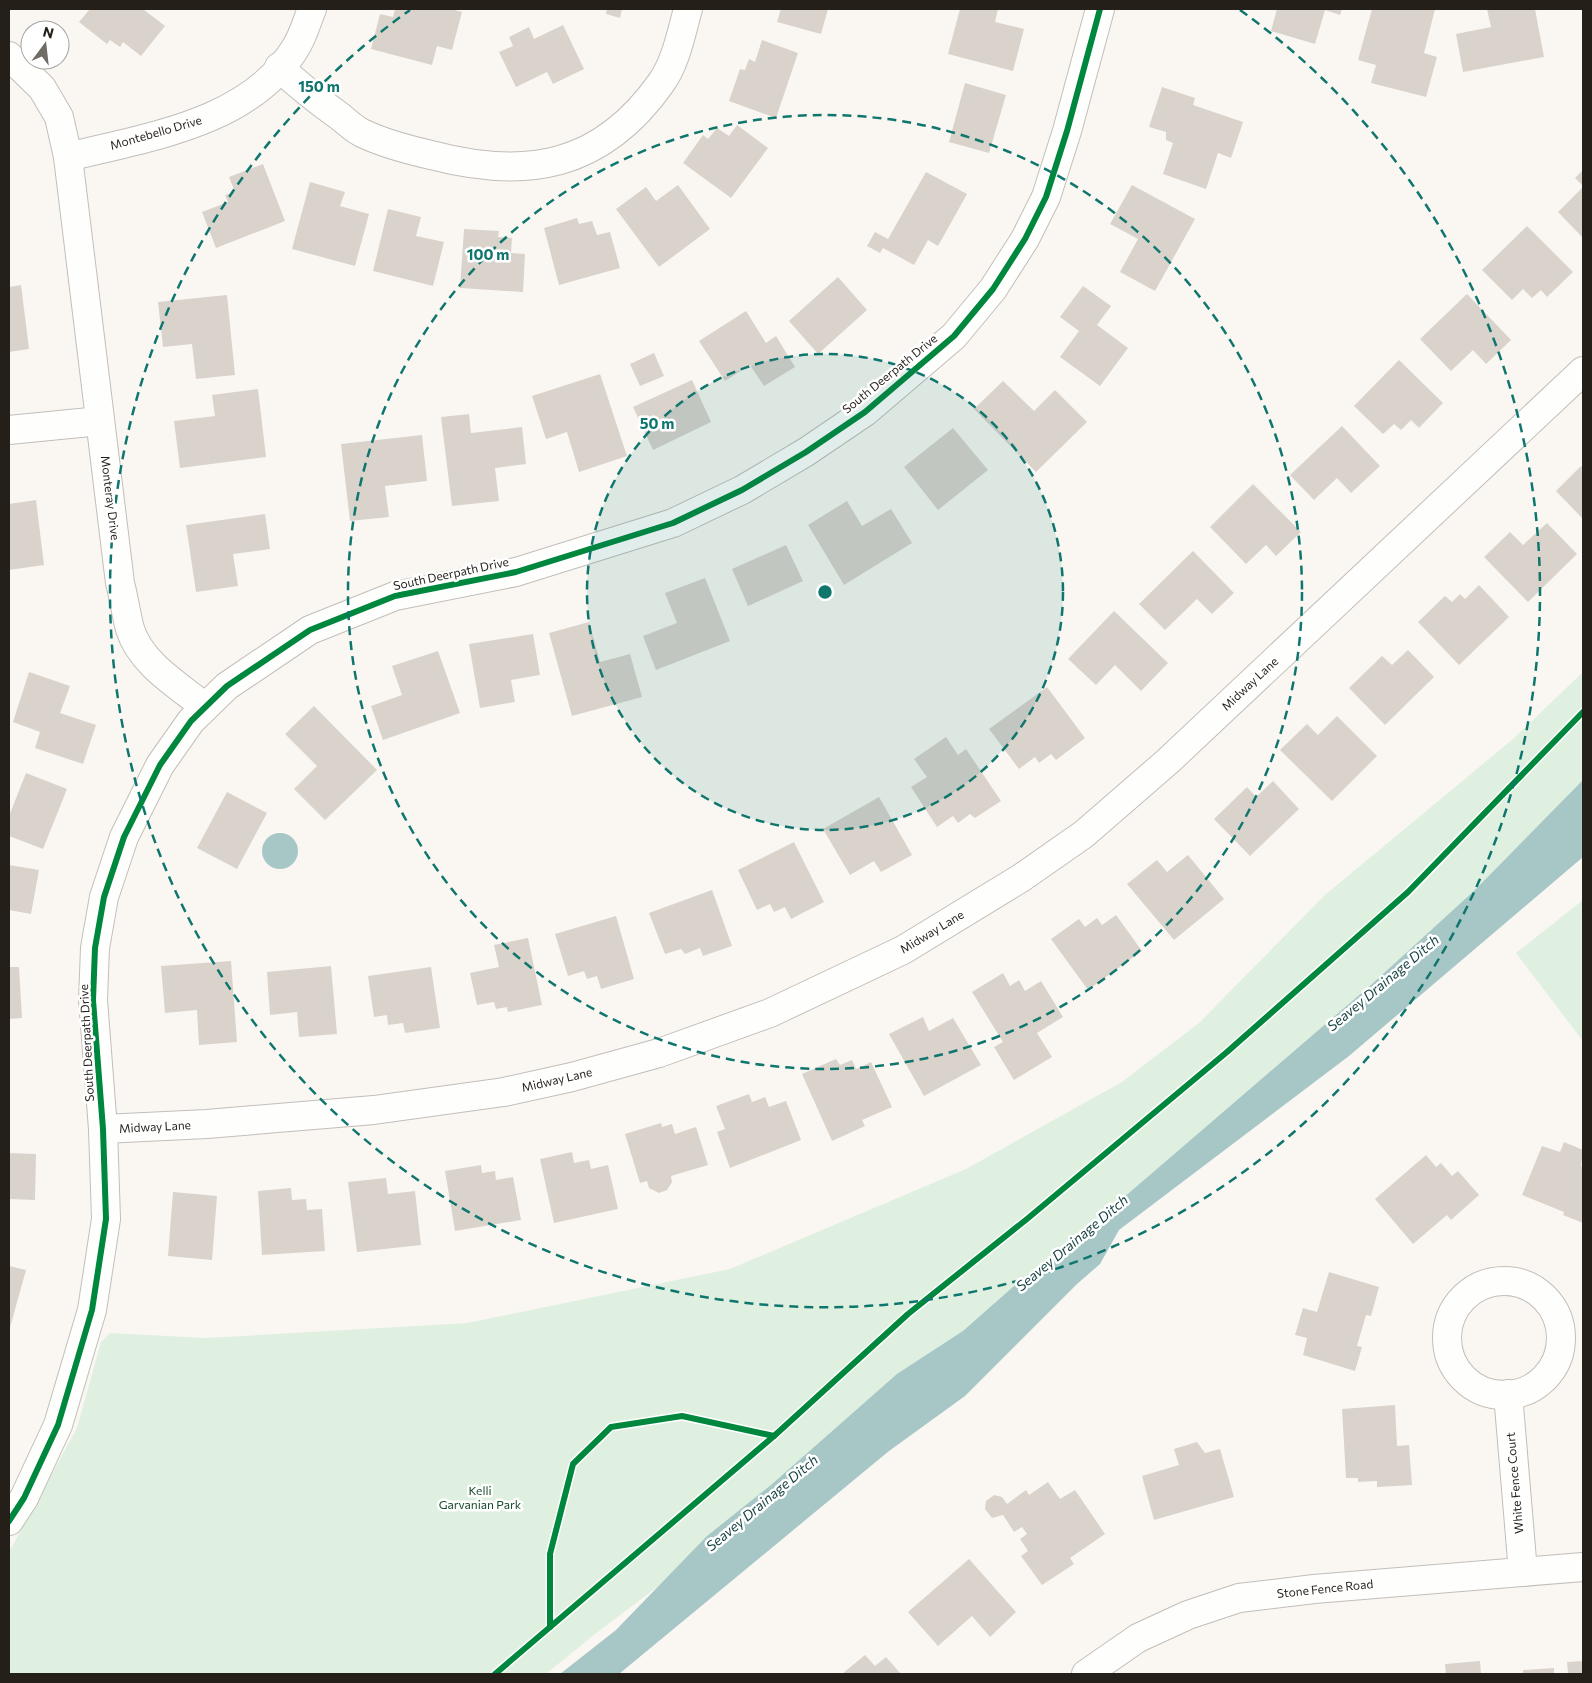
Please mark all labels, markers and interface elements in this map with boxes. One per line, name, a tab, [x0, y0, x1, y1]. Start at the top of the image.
north arrow	[20, 20, 70, 70]
text: N	[41, 22, 56, 42]
text: 150 m	[298, 77, 340, 95]
street label: Montebello Drive	[108, 112, 203, 152]
text: 100 m	[467, 245, 509, 263]
street label: South Deerpath Drive	[839, 331, 940, 416]
text: 50 m	[640, 414, 674, 432]
street label: Monteray Drive	[99, 455, 123, 541]
street label: South Deerpath Drive	[392, 554, 510, 592]
centre of rings	[816, 583, 834, 601]
street label: Midway Lane	[1218, 654, 1280, 713]
street label: Midway Lane	[897, 907, 966, 956]
water label: Seavey Drainage Ditch	[1323, 931, 1442, 1034]
street label: South Deerpath Drive	[76, 984, 96, 1102]
street label: Midway Lane	[520, 1064, 593, 1094]
street label: Midway Lane	[119, 1117, 191, 1135]
water label: Seavey Drainage Ditch	[1012, 1191, 1131, 1294]
street label: White Fence Court	[1503, 1432, 1525, 1534]
water label: Seavey Drainage Ditch	[702, 1451, 821, 1554]
park label: Kelli Garvanian Park	[439, 1483, 522, 1511]
street label: Stone Fence Road	[1276, 1576, 1374, 1600]

